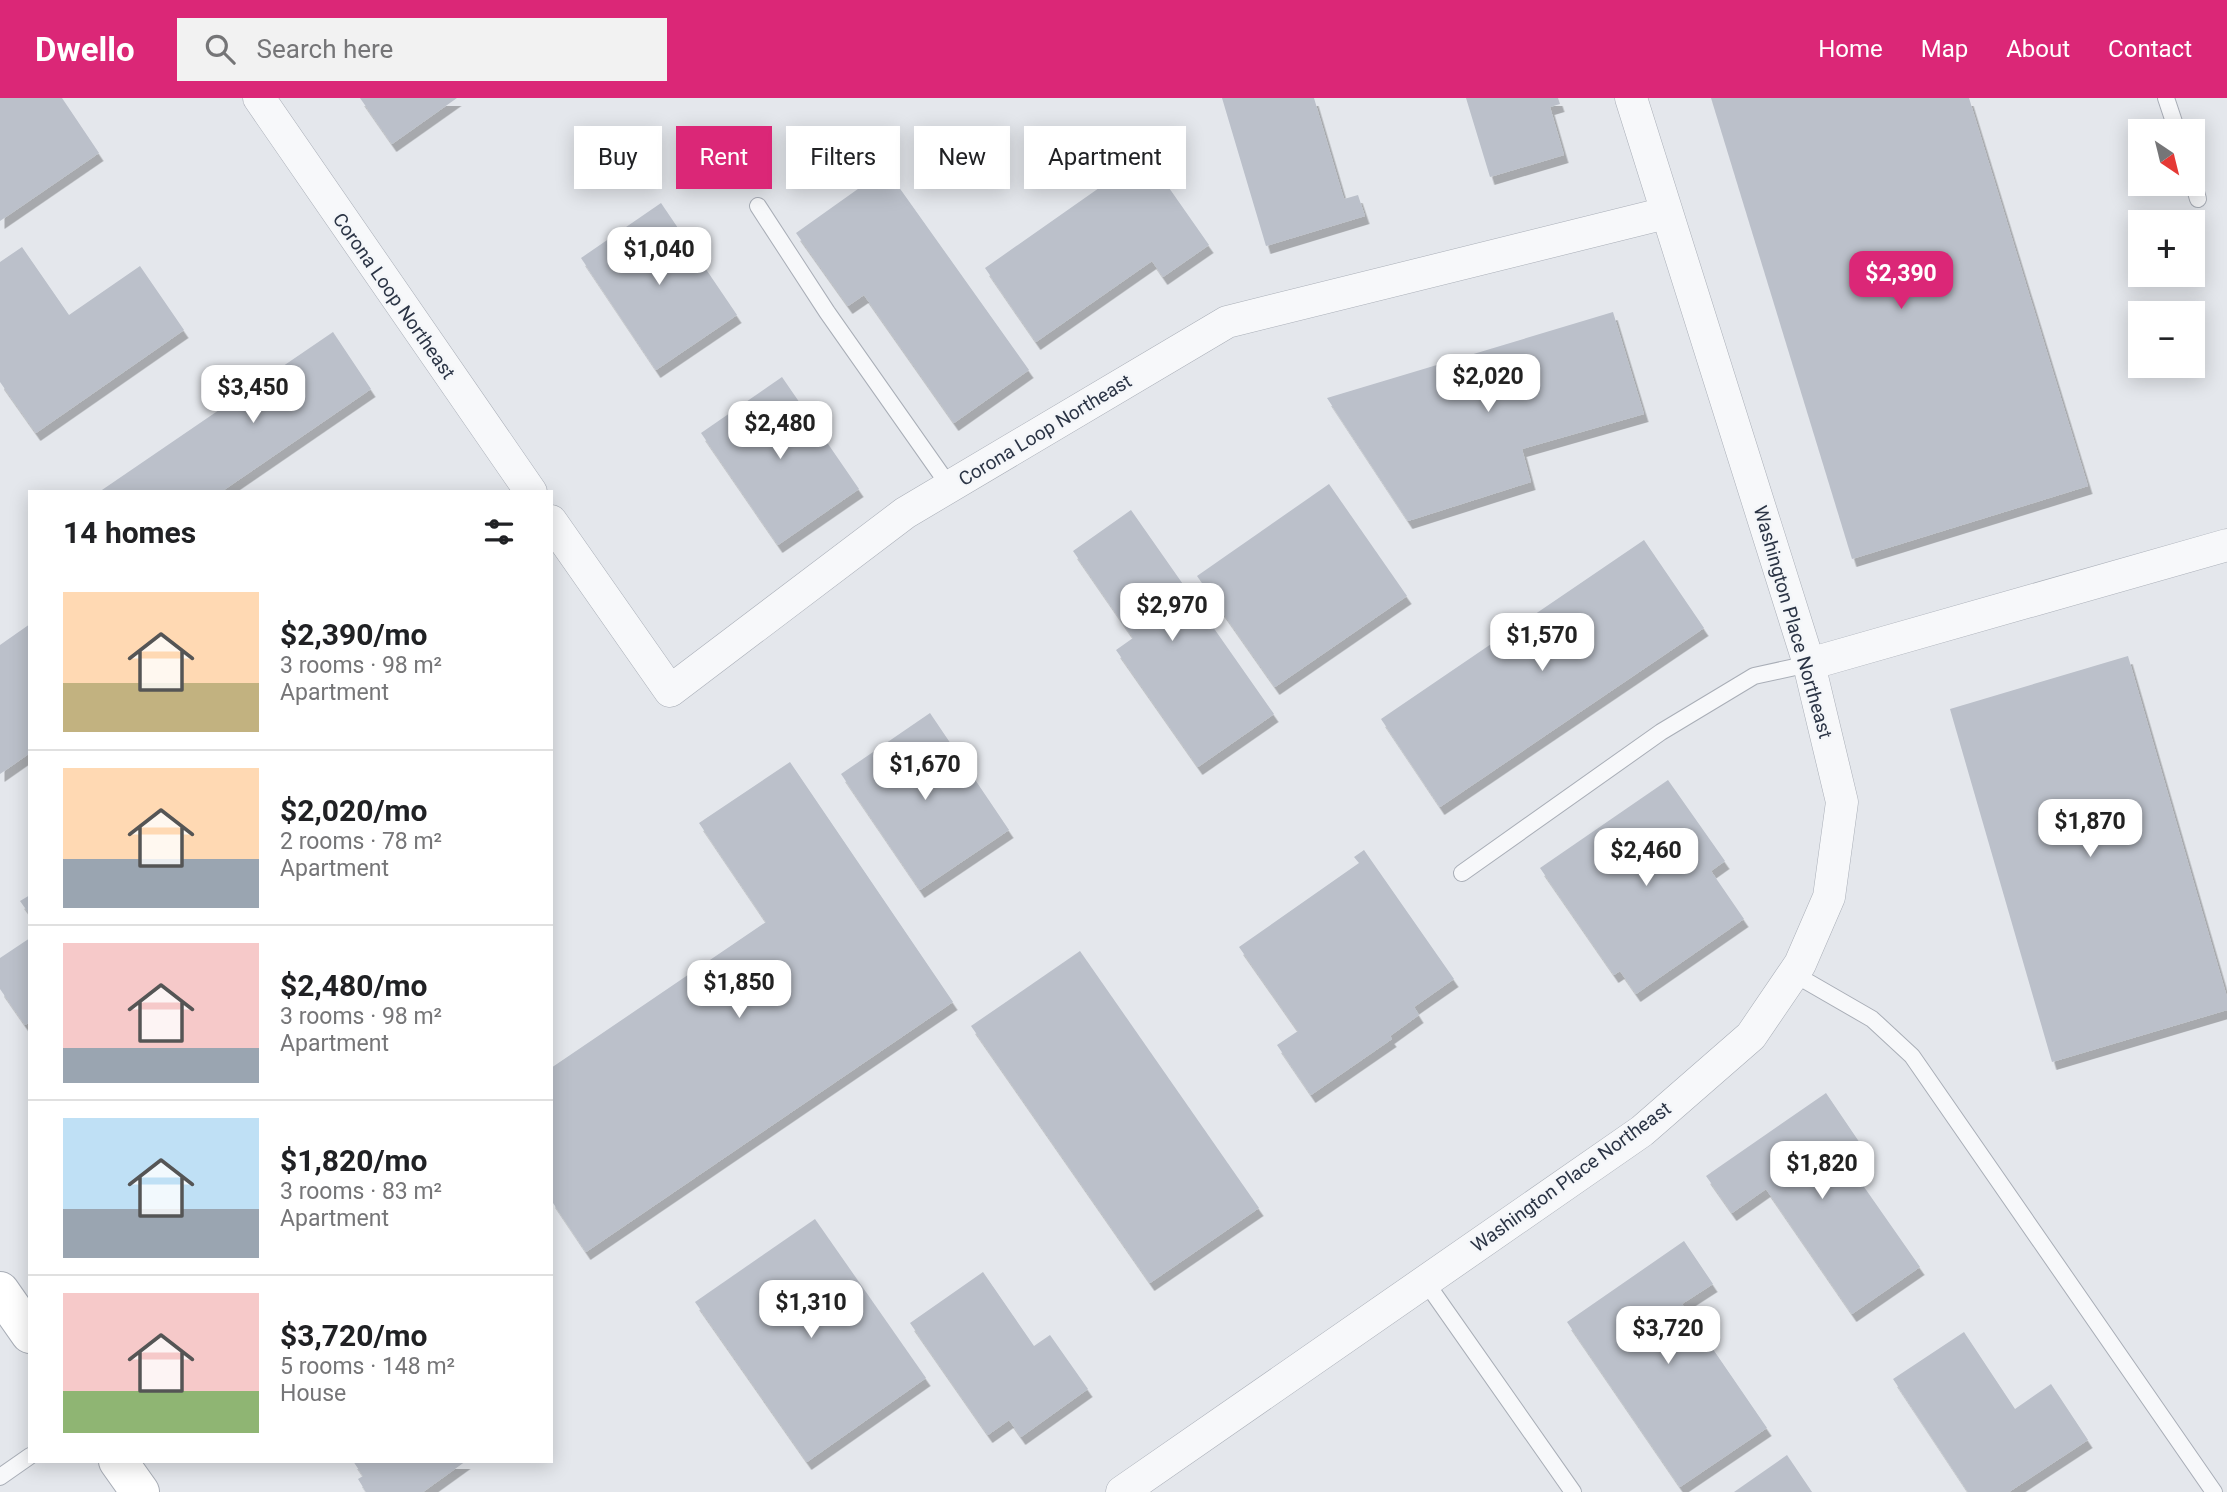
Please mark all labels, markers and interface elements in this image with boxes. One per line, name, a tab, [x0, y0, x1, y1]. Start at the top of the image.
search box	[177, 18, 667, 81]
text: Dwello	[35, 30, 135, 69]
icon: search	[201, 30, 239, 68]
text: Search here	[257, 34, 393, 64]
text: Home	[1818, 35, 1883, 63]
text: Map	[1921, 35, 1968, 63]
text: About	[2006, 35, 2070, 63]
text: Contact	[2108, 35, 2192, 63]
north arrow	[2128, 119, 2205, 196]
map controls	[2128, 119, 2205, 378]
chip: Buy	[574, 126, 662, 189]
chip: Rent	[676, 126, 772, 189]
chip: Filters	[786, 126, 900, 189]
chip: New	[914, 126, 1010, 189]
chip: Apartment	[1024, 126, 1186, 189]
street label: Corona Loop Northeast	[328, 208, 460, 384]
button: +	[2128, 210, 2205, 287]
pin: $1,040	[602, 228, 716, 287]
text: $1,040	[623, 236, 695, 263]
pin: $2,390	[1844, 252, 1958, 311]
text: $2,390	[1865, 260, 1937, 287]
button: −	[2128, 301, 2205, 378]
pin: $2,020	[1431, 354, 1545, 414]
text: $2,020	[1452, 363, 1524, 390]
pin: $3,450	[196, 366, 310, 425]
street label: Corona Loop Northeast	[954, 369, 1136, 491]
text: $3,450	[217, 374, 289, 401]
pin: $2,480	[723, 402, 837, 461]
text: $2,480	[744, 410, 816, 437]
street label: Washington Place Northeast	[1749, 503, 1837, 741]
icon: filters	[480, 513, 518, 551]
text: 14 homes	[63, 515, 196, 550]
pin: $2,970	[1115, 584, 1229, 643]
text: $2,970	[1136, 592, 1208, 619]
pin: $1,570	[1485, 614, 1599, 673]
text: $2,390/mo	[280, 617, 428, 652]
icon: home	[119, 620, 203, 704]
text: $1,570	[1506, 622, 1578, 649]
text: 3 rooms · 98 m²	[280, 652, 442, 679]
text: Apartment	[280, 679, 389, 706]
pin: $1,670	[868, 742, 982, 802]
text: $1,670	[889, 751, 961, 778]
text: $2,020/mo	[280, 793, 428, 828]
icon: home	[119, 796, 203, 880]
pin: $1,870	[2033, 800, 2147, 859]
text: $1,870	[2054, 808, 2126, 835]
text: 2 rooms · 78 m²	[280, 828, 442, 855]
pin: $2,460	[1589, 828, 1703, 888]
text: $2,460	[1610, 837, 1682, 864]
text: Apartment	[280, 855, 389, 882]
pin: $1,850	[682, 960, 796, 1020]
text: $2,480/mo	[280, 968, 428, 1003]
text: $1,850	[703, 969, 775, 996]
icon: home	[119, 971, 203, 1055]
text: 3 rooms · 98 m²	[280, 1003, 442, 1030]
text: Apartment	[280, 1030, 389, 1057]
street label: Washington Place Northeast	[1467, 1097, 1675, 1257]
pin: $1,820	[1765, 1142, 1879, 1201]
text: $1,820/mo	[280, 1143, 428, 1178]
icon: home	[119, 1146, 203, 1230]
text: $1,820	[1786, 1150, 1858, 1177]
text: 3 rooms · 83 m²	[280, 1178, 442, 1205]
text: Apartment	[280, 1205, 389, 1232]
pin: $1,310	[754, 1280, 868, 1340]
text: $1,310	[775, 1289, 847, 1316]
pin: $3,720	[1611, 1306, 1725, 1366]
text: $3,720	[1632, 1315, 1704, 1342]
text: $3,720/mo	[280, 1318, 428, 1353]
icon: home	[119, 1321, 203, 1405]
text: 5 rooms · 148 m²	[280, 1353, 455, 1380]
text: House	[280, 1380, 346, 1407]

